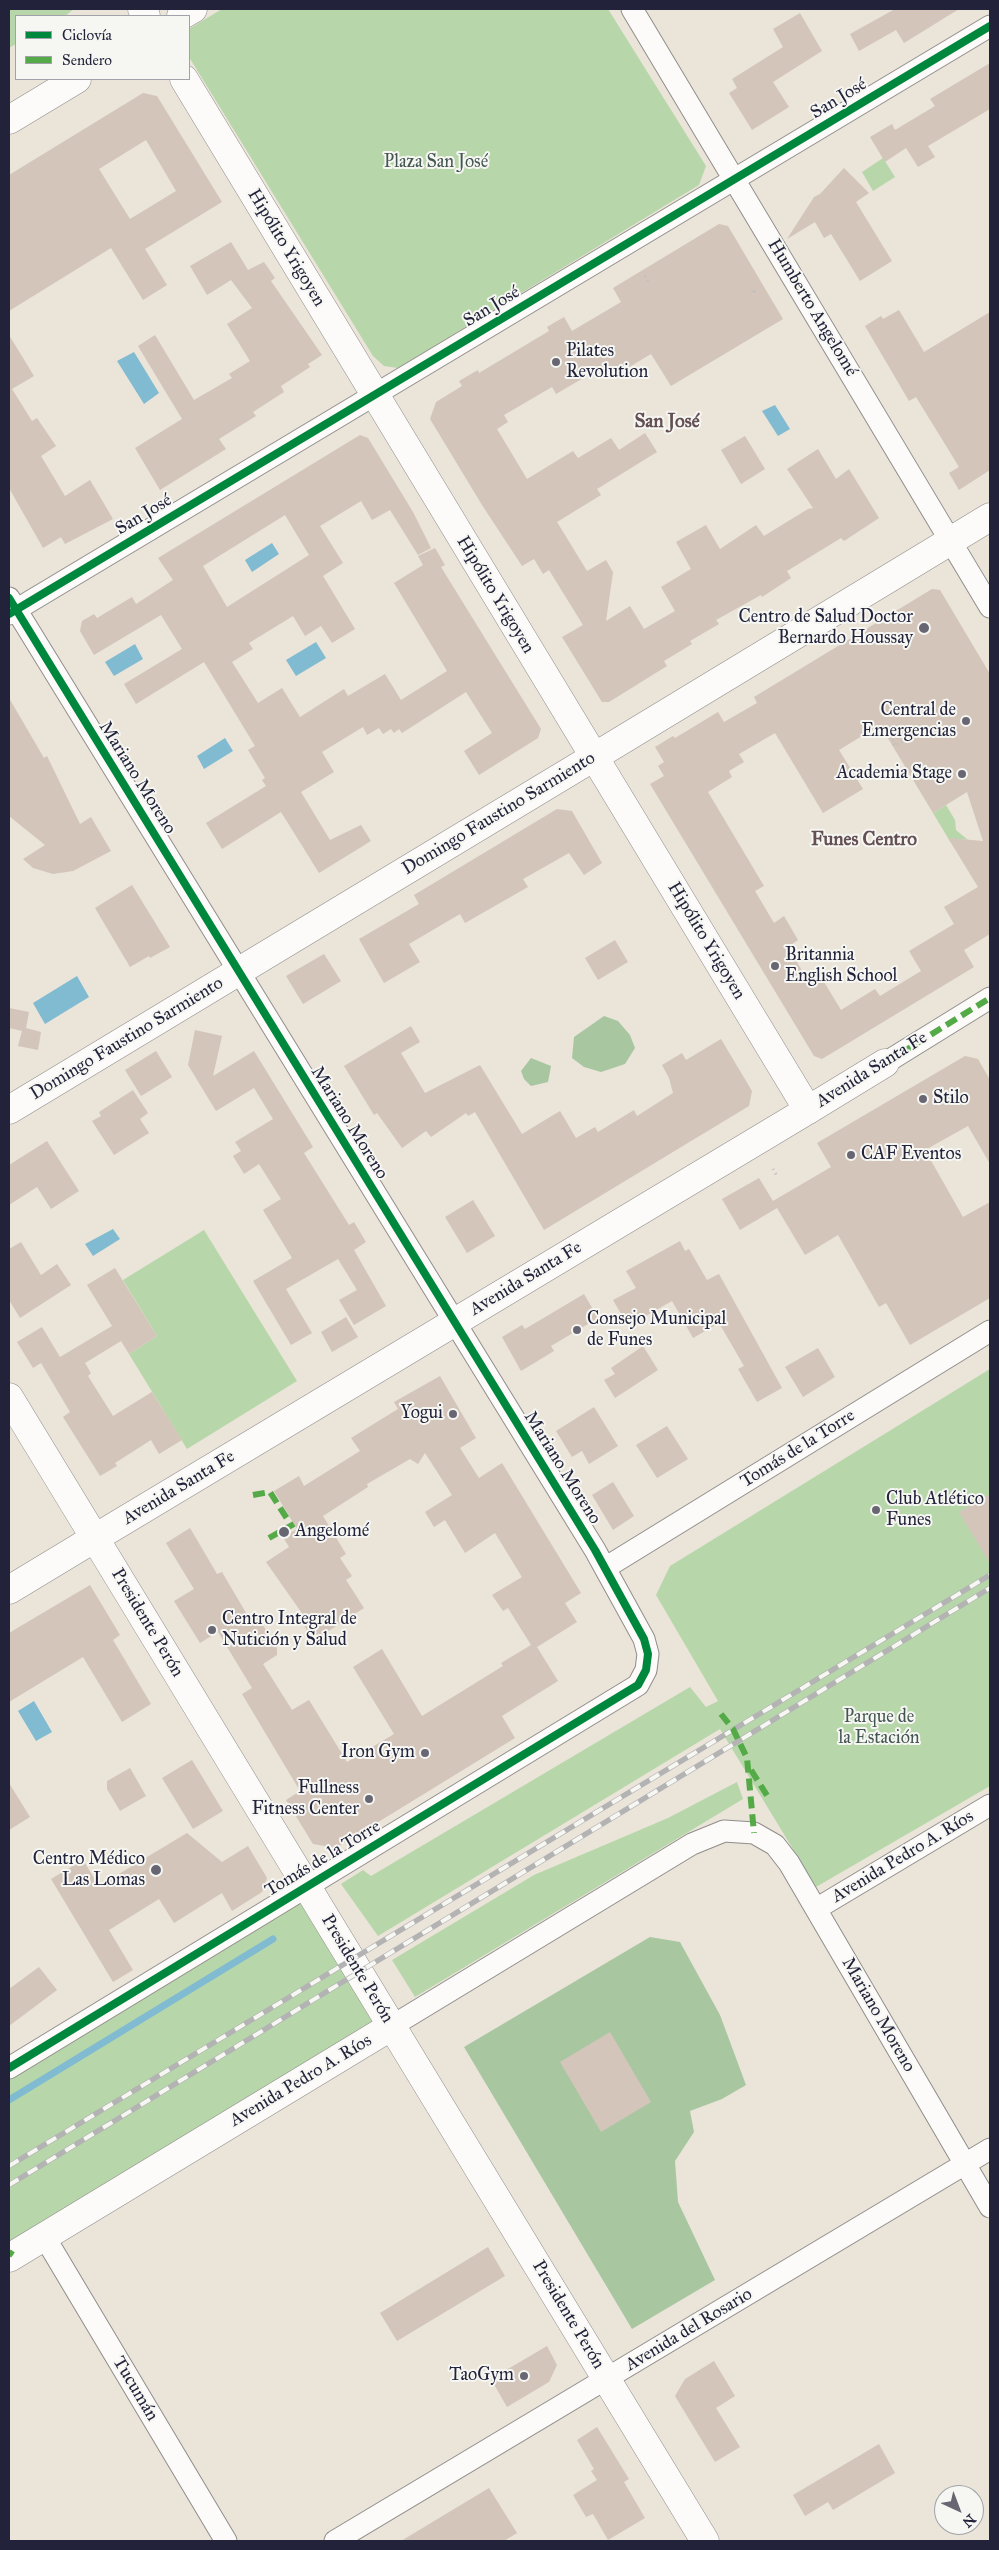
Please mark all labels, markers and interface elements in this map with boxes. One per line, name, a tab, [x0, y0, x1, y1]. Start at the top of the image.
legend	[15, 15, 190, 80]
text: Ciclovía	[62, 26, 112, 44]
text: Sendero	[62, 51, 112, 69]
street label: San José	[807, 74, 871, 124]
park label: Plaza San José	[384, 152, 488, 174]
street label: Hipólito Yrigoyen	[242, 185, 330, 311]
street label: Humberto Angelomé	[762, 235, 862, 381]
street label: San José	[460, 282, 524, 332]
place label: Pilates Revolution	[566, 341, 648, 384]
marker: Pilates Revolution	[550, 356, 562, 368]
district label: San José	[634, 411, 700, 433]
street label: San José	[112, 490, 176, 540]
street label: Hipólito Yrigoyen	[451, 532, 539, 658]
place label: Centro de Salud Doctor Bernardo Houssay	[739, 607, 913, 650]
marker: Centro de Salud Doctor Bernardo Houssay	[917, 621, 931, 635]
place label: Central de Emergencias	[861, 700, 956, 742]
marker: Central de Emergencias	[960, 715, 972, 727]
street label: Mariano Moreno	[94, 718, 180, 838]
street label: Domingo Faustino Sarmiento	[399, 748, 599, 880]
place label: Academia Stage	[836, 763, 952, 785]
marker: Academia Stage	[956, 768, 968, 780]
district label: Funes Centro	[811, 829, 917, 851]
street label: Hipólito Yrigoyen	[662, 878, 750, 1004]
place label: Britannia English School	[785, 945, 897, 988]
marker: Britannia English School	[769, 960, 781, 972]
street label: Domingo Faustino Sarmiento	[27, 973, 227, 1105]
street label: Avenida Santa Fe	[813, 1027, 931, 1113]
street label: Mariano Moreno	[306, 1063, 392, 1183]
place label: Stilo	[933, 1088, 969, 1110]
marker: Stilo	[917, 1093, 929, 1105]
place label: CAF Eventos	[861, 1144, 961, 1166]
marker: CAF Eventos	[845, 1149, 857, 1161]
street label: Avenida Santa Fe	[466, 1237, 586, 1321]
place label: Consejo Municipal de Funes	[587, 1309, 726, 1352]
marker: Consejo Municipal de Funes	[571, 1324, 583, 1336]
place label: Yogui	[400, 1403, 443, 1425]
street label: Tomás de la Torre	[737, 1405, 859, 1493]
marker: Yogui	[447, 1408, 459, 1420]
street label: Mariano Moreno	[519, 1408, 605, 1528]
street label: Avenida Santa Fe	[119, 1446, 239, 1530]
place label: Club Atlético Funes	[886, 1489, 984, 1532]
marker: Club Atlético Funes	[870, 1504, 882, 1516]
place label: Angelomé	[295, 1521, 369, 1543]
marker: Angelomé	[277, 1525, 291, 1539]
street label: Presidente Perón	[106, 1565, 188, 1681]
place label: Centro Integral de Nutición y Salud	[222, 1609, 357, 1652]
marker: Centro Integral de Nutición y Salud	[206, 1624, 218, 1636]
park label: Parque de la Estación	[838, 1707, 920, 1750]
place label: Iron Gym	[341, 1742, 415, 1764]
marker: Iron Gym	[419, 1747, 431, 1759]
place label: Fullness Fitness Center	[252, 1778, 359, 1820]
marker: Fullness Fitness Center	[363, 1793, 375, 1805]
street label: Avenida Pedro A. Ríos	[828, 1806, 978, 1908]
street label: Tomás de la Torre	[261, 1816, 385, 1902]
place label: Centro Médico Las Lomas	[33, 1849, 145, 1892]
marker: Centro Médico Las Lomas	[149, 1863, 163, 1877]
street label: Presidente Perón	[316, 1911, 398, 2027]
street label: Mariano Moreno	[836, 1954, 920, 2076]
street label: Avenida Pedro A. Ríos	[226, 2030, 376, 2132]
street label: Presidente Perón	[527, 2257, 609, 2373]
street label: Avenida del Rosario	[622, 2284, 756, 2376]
street label: Tucumán	[107, 2353, 163, 2425]
place label: TaoGym	[449, 2365, 514, 2387]
marker: TaoGym	[518, 2370, 530, 2382]
north arrow	[934, 2485, 984, 2535]
text: N	[959, 2510, 979, 2531]

